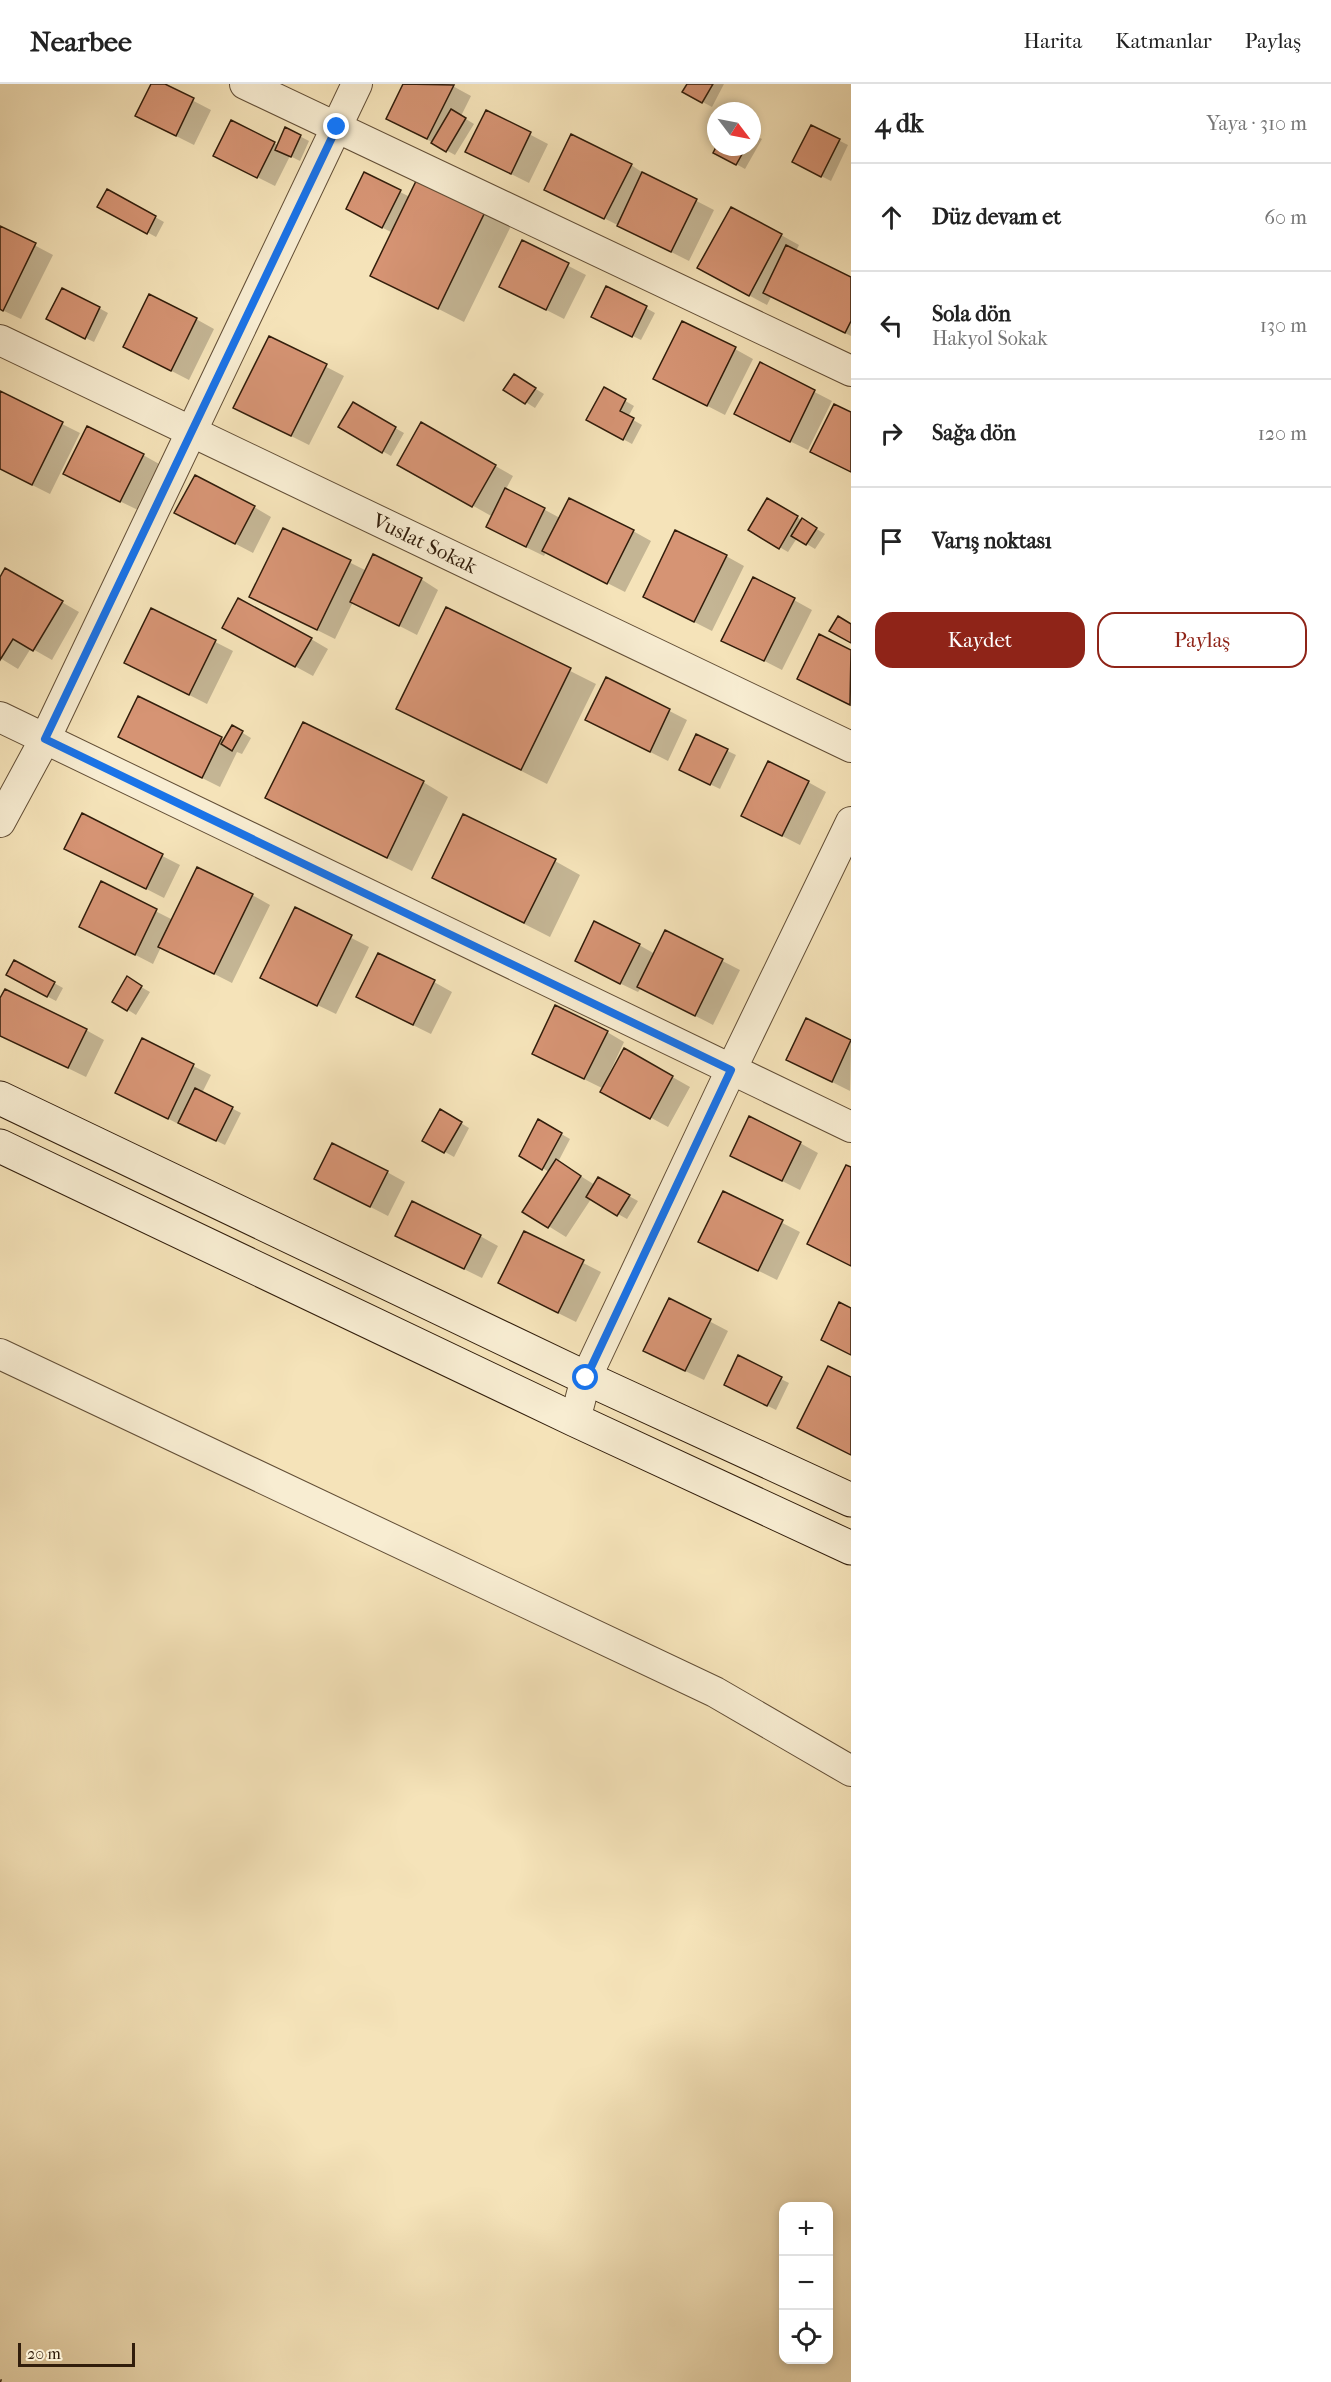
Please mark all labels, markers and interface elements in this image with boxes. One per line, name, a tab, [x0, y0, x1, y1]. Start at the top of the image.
text: Nearbee	[30, 25, 132, 58]
text: Harita	[1024, 29, 1082, 53]
text: Katmanlar	[1115, 29, 1212, 53]
text: Paylaş	[1245, 29, 1301, 53]
north arrow	[707, 102, 761, 156]
text: 4 dk	[875, 108, 923, 139]
text: Yaya · 310 m	[1207, 112, 1307, 135]
route end	[323, 113, 349, 139]
icon: ahead	[875, 201, 908, 234]
text: Düz devam et	[932, 204, 1061, 230]
text: 60 m	[1264, 206, 1307, 229]
text: Sola dön	[932, 301, 1011, 327]
icon: left	[875, 309, 908, 342]
text: 130 m	[1260, 314, 1307, 337]
text: Hakyol Sokak	[932, 327, 1048, 350]
icon: right	[875, 417, 908, 450]
text: Sağa dön	[932, 420, 1016, 446]
text: 120 m	[1258, 422, 1307, 445]
street label: Vuslat Sokak	[368, 508, 481, 579]
icon: arrive	[875, 525, 908, 558]
text: Varış noktası	[932, 528, 1051, 554]
button: Kaydet	[875, 612, 1085, 668]
button: Paylaş	[1097, 612, 1307, 668]
route start	[572, 1364, 598, 1390]
map controls	[779, 2202, 833, 2364]
button: +	[779, 2202, 833, 2256]
button: −	[779, 2256, 833, 2310]
button: locate	[779, 2310, 833, 2364]
scale bar	[18, 2340, 135, 2368]
text: 20 m	[27, 2344, 61, 2363]

